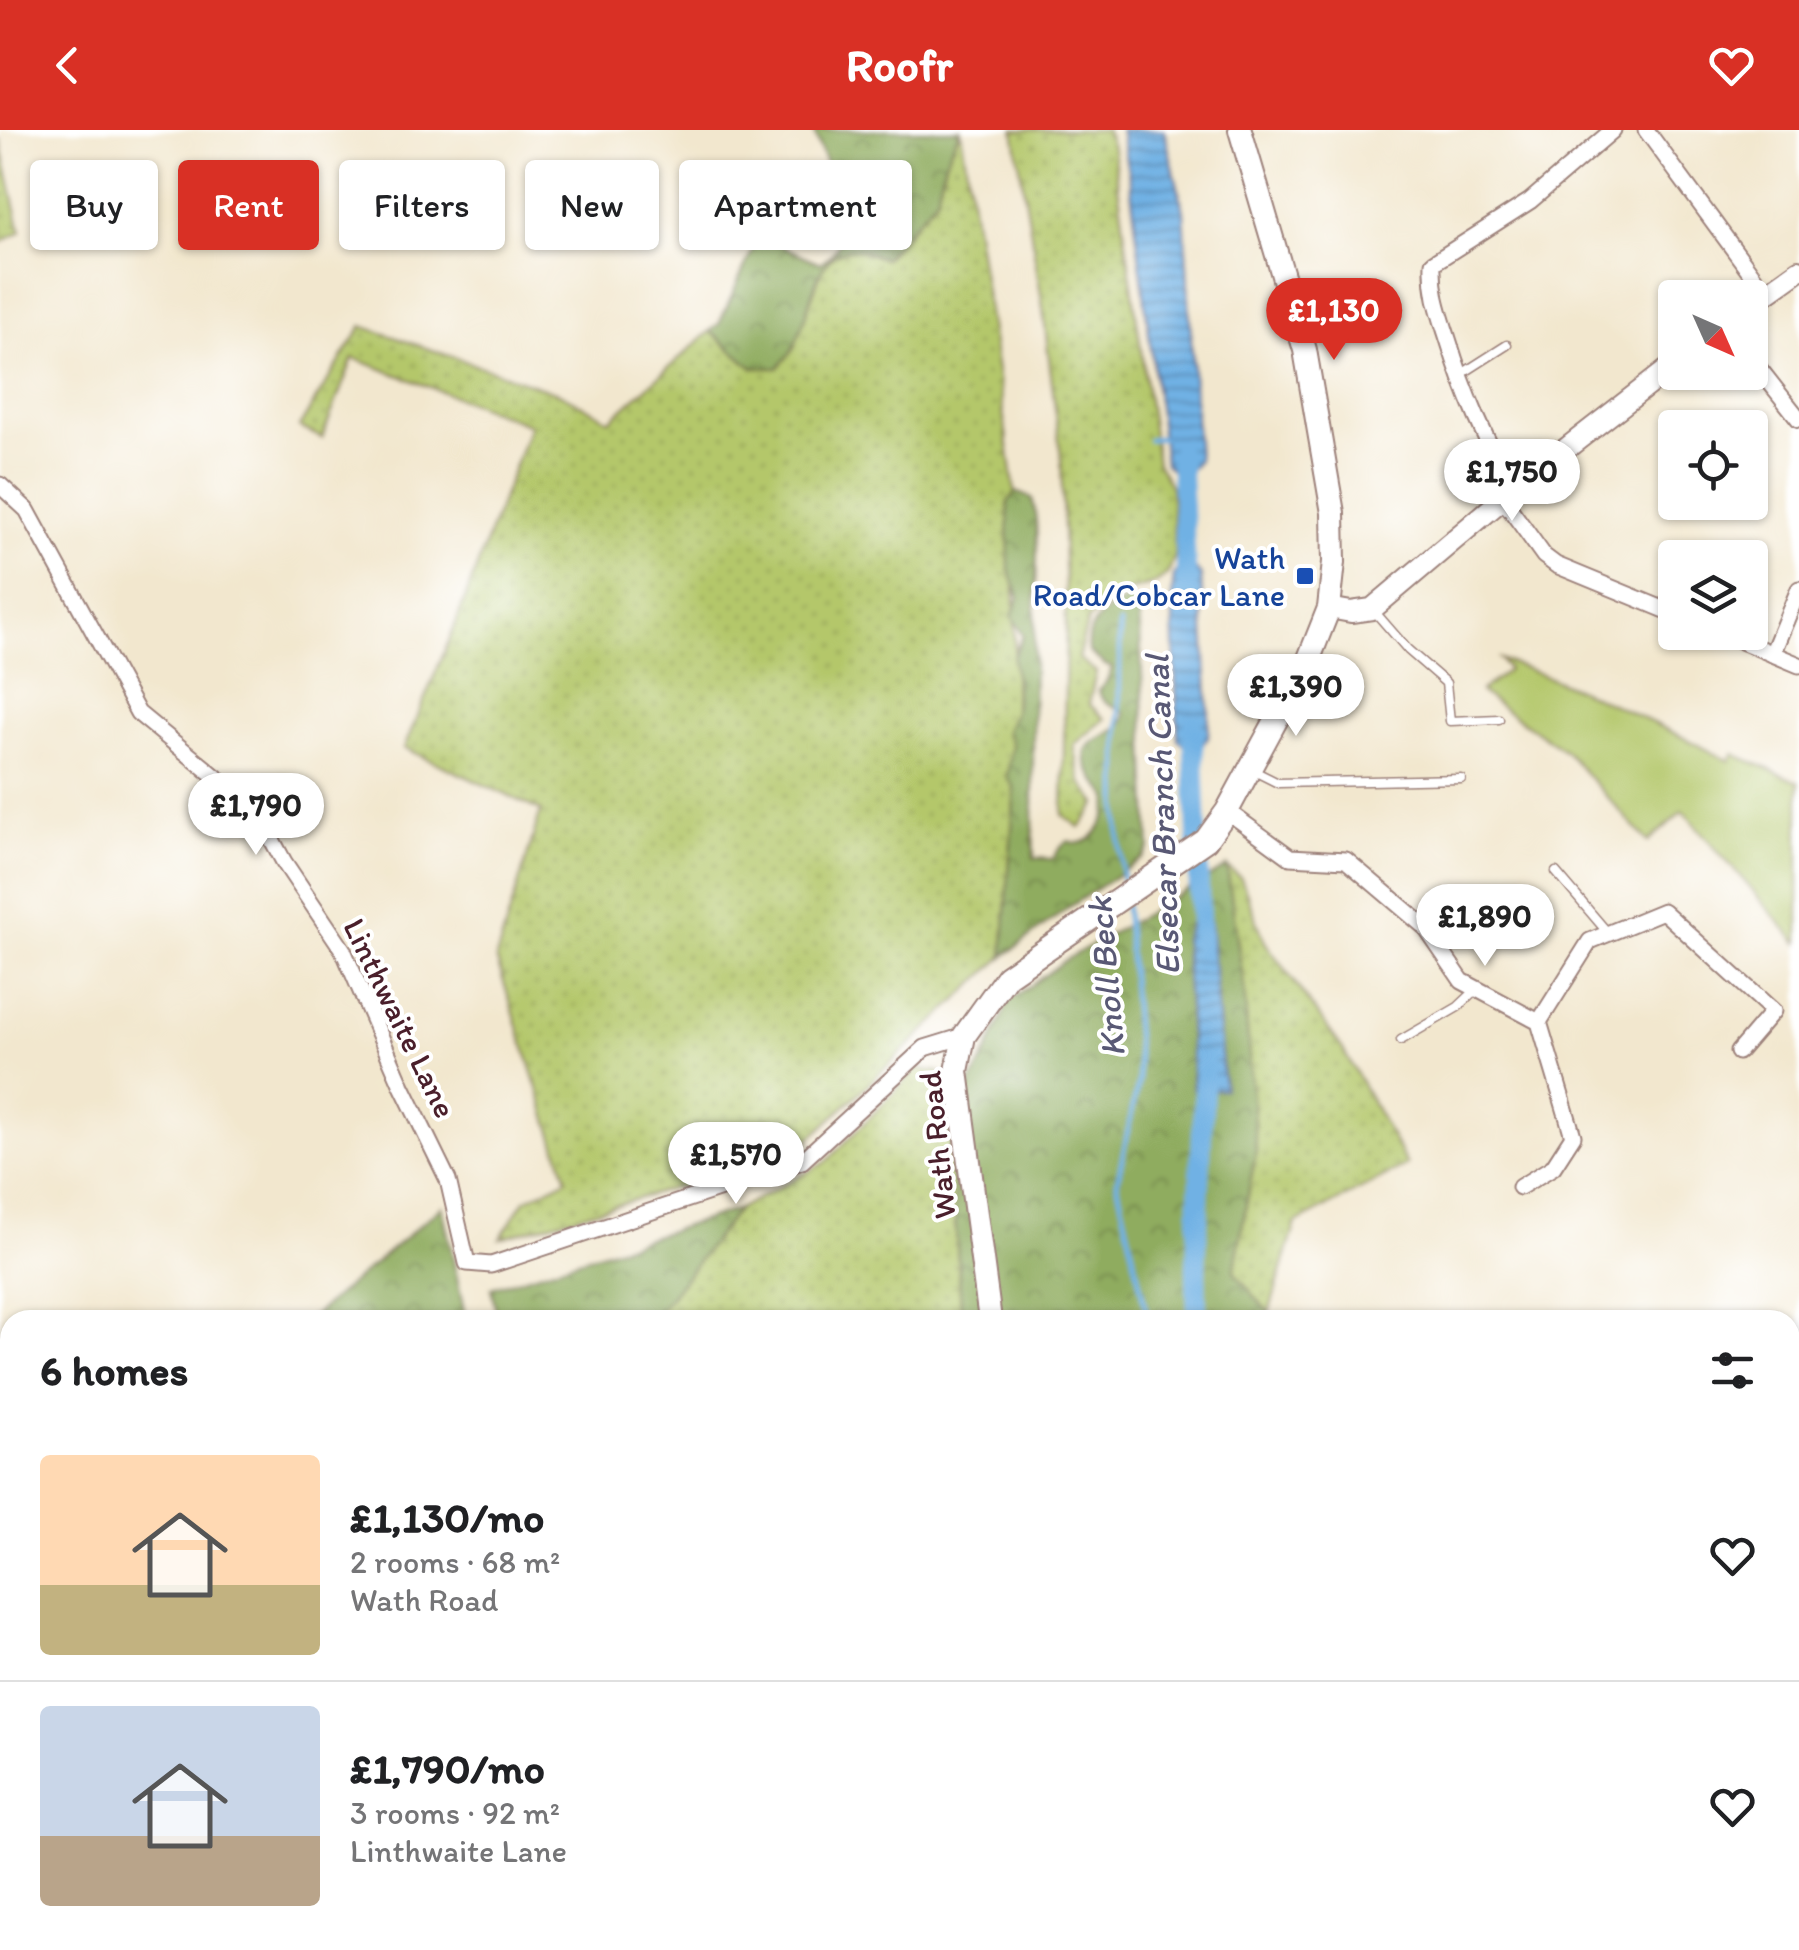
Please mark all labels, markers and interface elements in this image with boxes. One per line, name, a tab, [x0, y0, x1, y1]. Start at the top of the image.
icon: back	[40, 38, 95, 93]
text: Roofr	[846, 38, 953, 92]
icon: heart	[1704, 38, 1759, 93]
chip: Buy	[30, 160, 158, 250]
chip: Rent	[178, 160, 319, 250]
chip: Filters	[339, 160, 505, 250]
chip: New	[525, 160, 659, 250]
chip: Apartment	[679, 160, 912, 250]
pin: £1,130	[1253, 278, 1415, 363]
north arrow	[1658, 280, 1768, 390]
map controls	[1658, 280, 1768, 650]
text: £1,130	[1288, 291, 1380, 329]
button: locate	[1658, 410, 1768, 520]
pin: £1,750	[1431, 439, 1593, 524]
text: £1,750	[1466, 452, 1558, 490]
place label: Wath Road/Cobcar Lane	[1033, 539, 1285, 614]
button: layers	[1658, 540, 1768, 650]
marker: Wath Road/Cobcar Lane	[1294, 565, 1316, 587]
water label: Elsecar Branch Canal	[1135, 652, 1189, 976]
pin: £1,390	[1215, 654, 1377, 739]
text: £1,390	[1249, 667, 1343, 705]
pin: £1,790	[175, 773, 337, 858]
text: £1,790	[210, 786, 302, 824]
pin: £1,890	[1404, 884, 1566, 969]
water label: Knoll Beck	[1078, 893, 1134, 1059]
text: £1,890	[1438, 897, 1532, 935]
street label: Linthwaite Lane	[335, 912, 465, 1124]
street label: Wath Road	[910, 1069, 964, 1221]
pin: £1,570	[655, 1122, 817, 1207]
text: £1,570	[690, 1135, 782, 1173]
icon: filters	[1705, 1343, 1760, 1398]
text: 6 homes	[40, 1345, 188, 1396]
text: £1,130/mo	[350, 1492, 544, 1543]
icon: home	[120, 1495, 240, 1615]
icon: heart	[1705, 1528, 1760, 1583]
text: 2 rooms · 68 m²	[350, 1543, 560, 1581]
text: Wath Road	[350, 1581, 498, 1619]
text: £1,790/mo	[350, 1743, 545, 1794]
icon: home	[120, 1746, 240, 1866]
icon: heart	[1705, 1779, 1760, 1834]
text: 3 rooms · 92 m²	[350, 1794, 560, 1832]
text: Linthwaite Lane	[350, 1832, 567, 1870]

